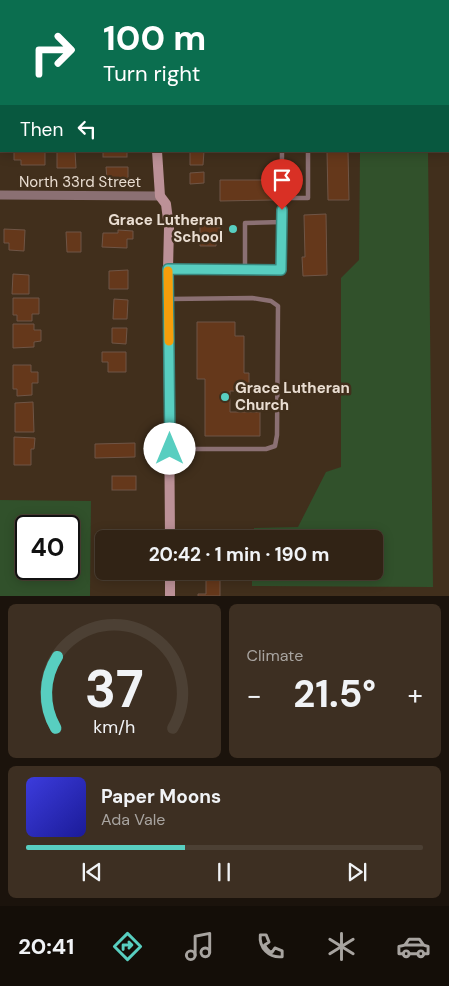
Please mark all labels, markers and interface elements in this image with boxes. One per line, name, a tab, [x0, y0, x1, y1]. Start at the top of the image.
text: 100 m	[103, 15, 206, 61]
icon: right	[20, 20, 85, 85]
text: Turn right	[103, 59, 200, 88]
icon: left	[73, 115, 101, 143]
text: Then	[20, 117, 63, 142]
pin	[261, 159, 303, 210]
icon: arrive	[268, 166, 296, 194]
street label: North 33rd Street	[19, 172, 141, 192]
place label: Grace Lutheran School	[108, 210, 223, 247]
marker: Grace Lutheran School	[227, 223, 239, 235]
place label: Grace Lutheran Church	[235, 378, 350, 415]
marker: Grace Lutheran Church	[219, 391, 231, 403]
position arrow	[143, 422, 195, 474]
speed limit sign: 40	[15, 515, 80, 580]
text: 20:42 · 1 min · 190 m	[149, 542, 329, 567]
text: Climate	[247, 645, 303, 666]
text: 37	[85, 655, 144, 723]
text: 21.5°	[293, 669, 376, 719]
text: −	[247, 677, 262, 714]
text: +	[408, 677, 423, 714]
text: km/h	[93, 715, 135, 739]
text: Paper Moons	[101, 784, 221, 809]
text: Ada Vale	[101, 809, 165, 830]
icon: previous	[78, 858, 106, 886]
icon: pause	[210, 858, 238, 886]
icon: next	[343, 858, 371, 886]
icon: directions	[110, 929, 145, 964]
icon: music	[182, 929, 217, 964]
icon: phone	[253, 929, 288, 964]
icon: climate	[324, 929, 359, 964]
icon: car	[396, 929, 431, 964]
text: 20:41	[18, 932, 74, 961]

